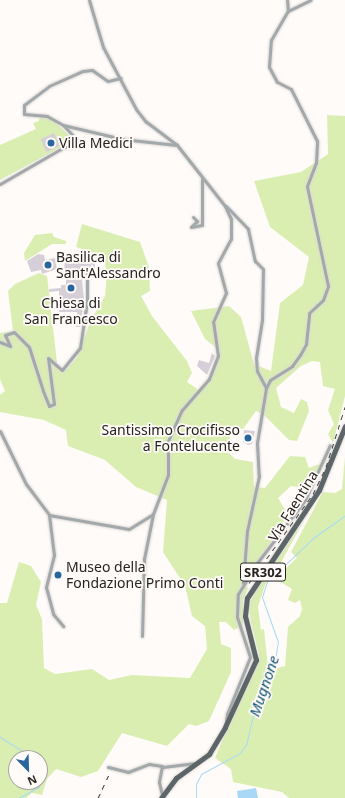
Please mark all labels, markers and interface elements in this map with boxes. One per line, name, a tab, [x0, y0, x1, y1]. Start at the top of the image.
place label: Villa Medici	[59, 135, 133, 151]
marker: Villa Medici	[46, 138, 56, 148]
place label: Basilica di Sant'Alessandro	[56, 249, 161, 282]
marker: Basilica di Sant'Alessandro	[43, 260, 53, 270]
marker: Chiesa di San Francesco	[66, 283, 76, 293]
place label: Chiesa di San Francesco	[24, 295, 118, 328]
place label: Santissimo Crocifisso a Fontelucente	[101, 422, 240, 454]
marker: Santissimo Crocifisso a Fontelucente	[243, 433, 253, 443]
street label: Via Faentina	[265, 467, 321, 545]
place label: Museo della Fondazione Primo Conti	[66, 559, 223, 592]
road number: SR302	[240, 561, 286, 583]
marker: Museo della Fondazione Primo Conti	[53, 570, 63, 580]
water label: Mugnone	[245, 653, 283, 719]
north arrow	[8, 750, 48, 790]
text: N	[25, 772, 40, 789]

